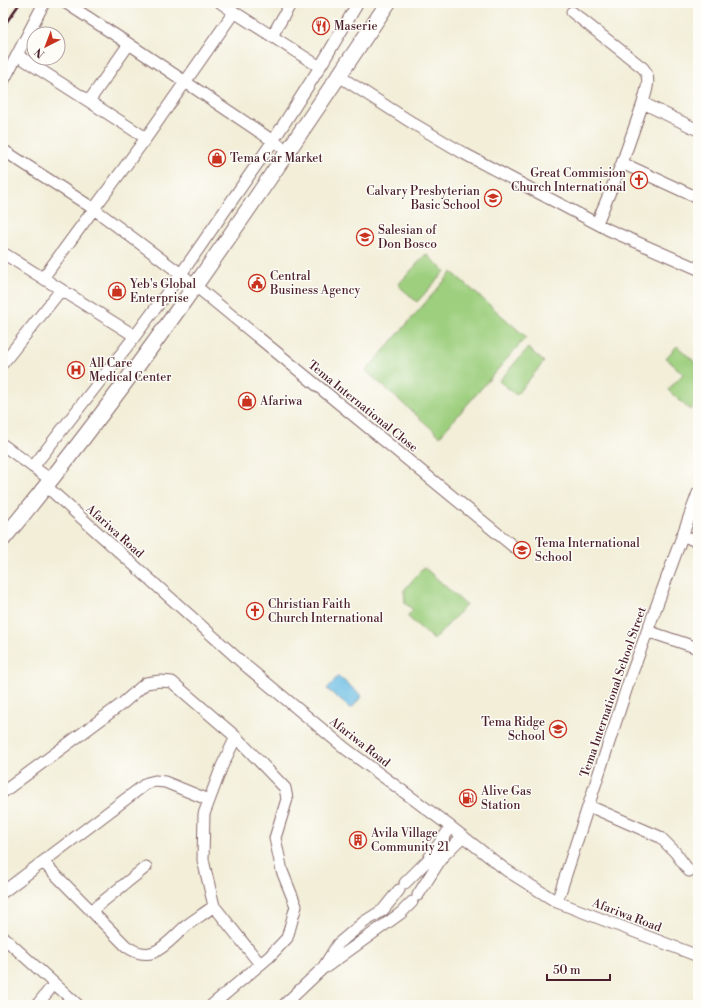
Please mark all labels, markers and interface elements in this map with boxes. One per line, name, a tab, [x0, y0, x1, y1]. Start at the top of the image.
restaurant icon: Maserie	[311, 16, 331, 36]
place label: Maserie	[334, 19, 377, 34]
north arrow	[26, 26, 66, 66]
text: N	[32, 44, 48, 61]
shop icon: Tema Car Market	[207, 148, 227, 168]
place label: Tema Car Market	[230, 151, 323, 166]
place label: Great Commision Church International	[511, 166, 626, 195]
church icon: Great Commision Church International	[629, 170, 649, 190]
place label: Calvary Presbyterian Basic School	[366, 184, 480, 213]
school or university icon: Calvary Presbyterian Basic School	[483, 188, 503, 208]
place label: Salesian of Don Bosco	[378, 223, 437, 252]
school or university icon: Salesian of Don Bosco	[355, 227, 375, 247]
place label: Central Business Agency	[269, 269, 361, 298]
public building icon: Central Business Agency	[247, 273, 267, 293]
place label: Yeb's Global Enterprise	[129, 277, 196, 306]
shop icon: Yeb's Global Enterprise	[107, 281, 127, 301]
place label: All Care Medical Center	[88, 356, 171, 385]
street label: Tema International Close	[305, 357, 421, 455]
hospital icon: All Care Medical Center	[66, 360, 86, 380]
shop icon: Afariwa	[237, 391, 257, 411]
place label: Afariwa	[259, 394, 303, 409]
street label: Afariwa Road	[82, 501, 147, 561]
place label: Tema International School	[535, 536, 640, 565]
school or university icon: Tema International School	[512, 540, 532, 560]
place label: Christian Faith Church International	[268, 597, 384, 626]
church icon: Christian Faith Church International	[245, 601, 265, 621]
street label: Tema International School Street	[577, 604, 650, 779]
street label: Afariwa Road	[326, 713, 393, 771]
place label: Tema Ridge School	[481, 715, 545, 744]
school or university icon: Tema Ridge School	[548, 719, 568, 739]
place label: Alive Gas Station	[480, 784, 531, 813]
fuel station icon: Alive Gas Station	[458, 788, 478, 808]
place label: Avila Village Community 21	[370, 826, 450, 855]
building icon: Avila Village Community 21	[348, 830, 368, 850]
street label: Afariwa Road	[589, 895, 664, 936]
scale bar	[547, 956, 610, 982]
text: 50 m	[553, 963, 581, 978]

